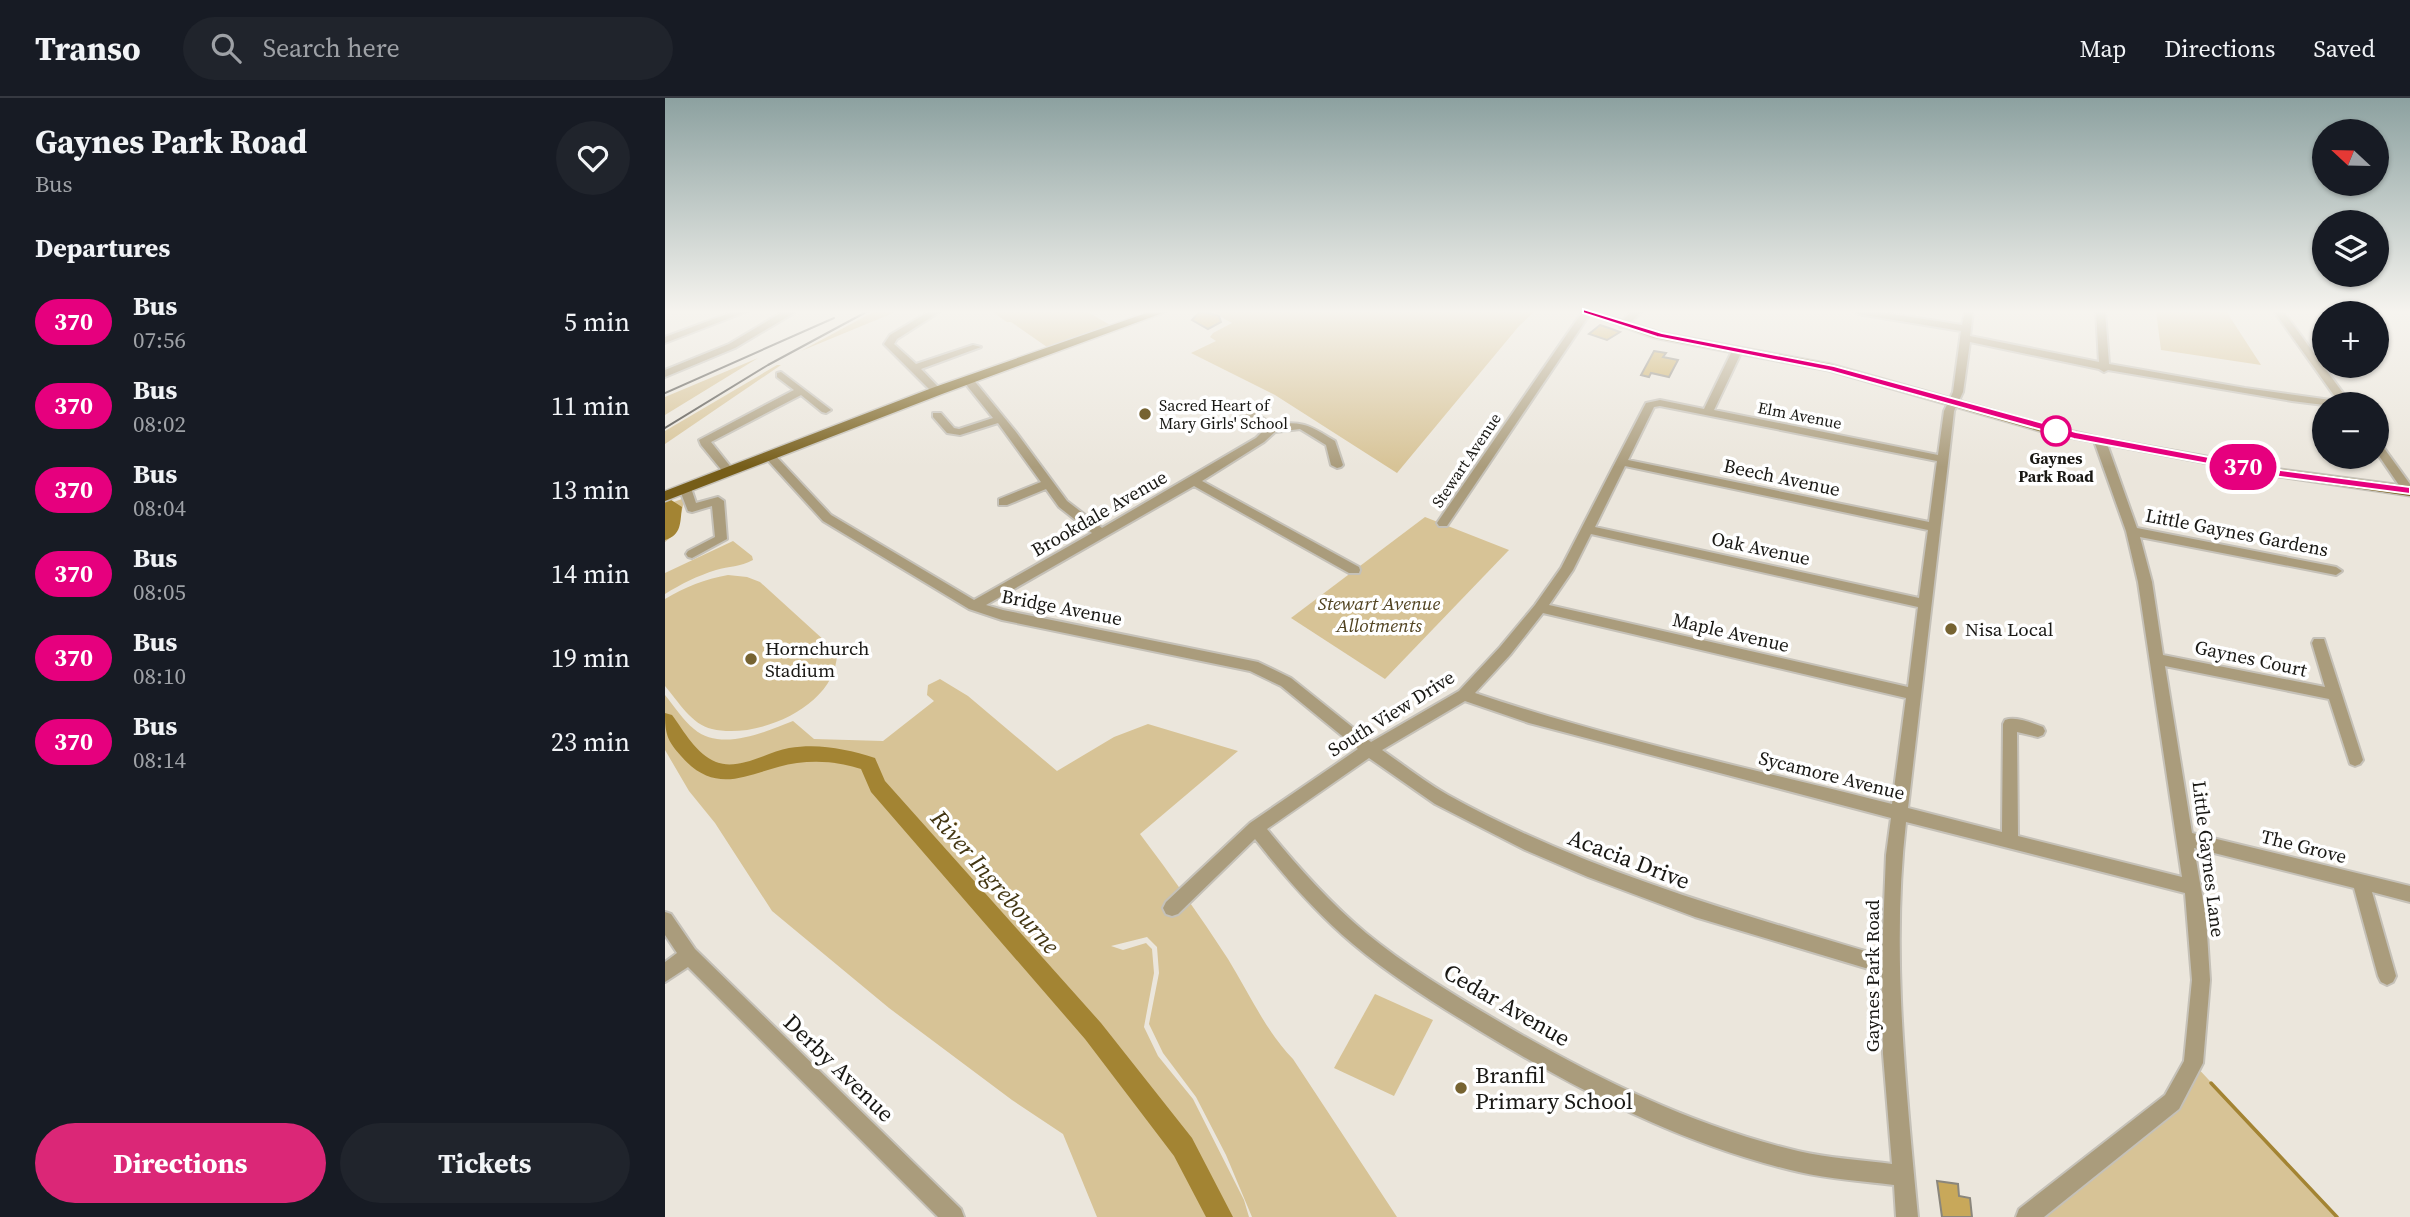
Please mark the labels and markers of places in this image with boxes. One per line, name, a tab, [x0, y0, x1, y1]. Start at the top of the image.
place label: Sacred Heart of Mary Girls' School	[1159, 394, 1288, 434]
marker: Sacred Heart of Mary Girls' School	[1137, 406, 1153, 422]
marker: Gaynes Park Road	[2041, 416, 2071, 446]
place label: Gaynes Park Road	[2018, 447, 2094, 487]
place label: Nisa Local	[1965, 616, 2054, 642]
marker: Nisa Local	[1943, 621, 1959, 637]
place label: Hornchurch Stadium	[765, 635, 869, 683]
marker: Hornchurch Stadium	[743, 651, 759, 667]
place label: Branfil Primary School	[1475, 1059, 1633, 1117]
marker: Branfil Primary School	[1453, 1080, 1469, 1096]

